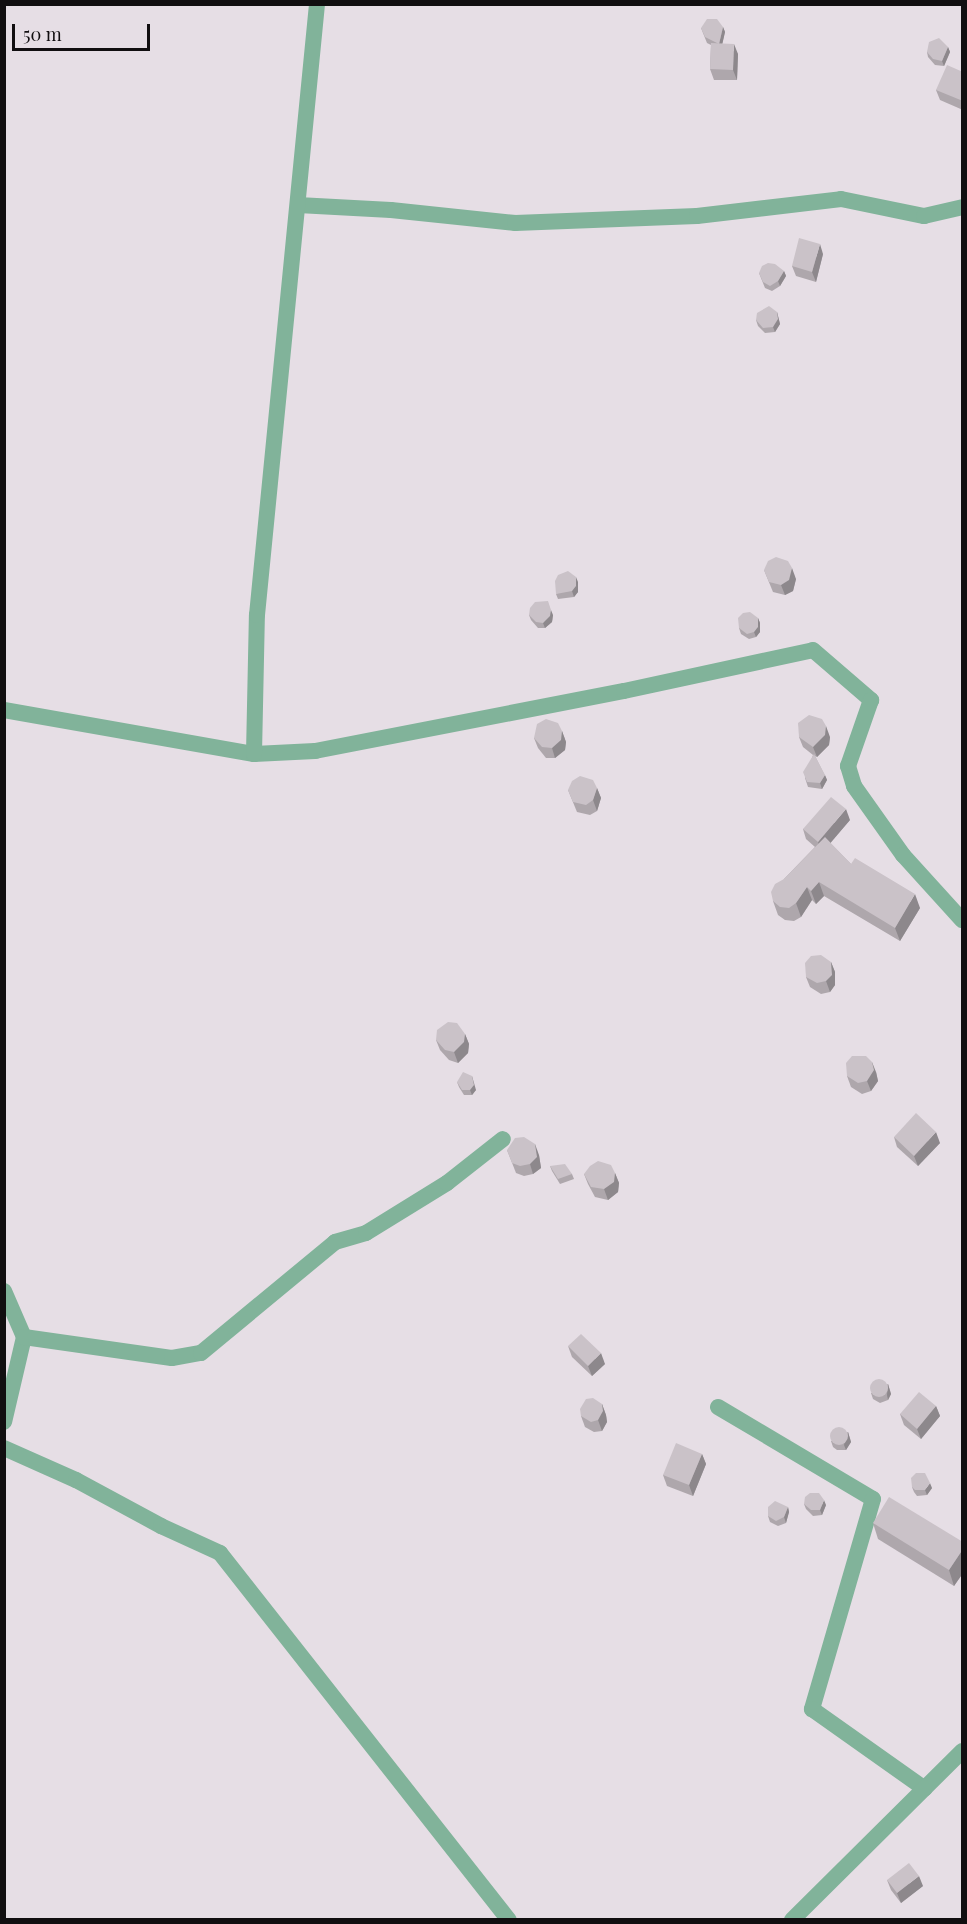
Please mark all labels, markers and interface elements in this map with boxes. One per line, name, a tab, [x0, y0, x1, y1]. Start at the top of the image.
scale bar	[15, 12, 153, 50]
text: 50 m	[23, 22, 62, 46]

